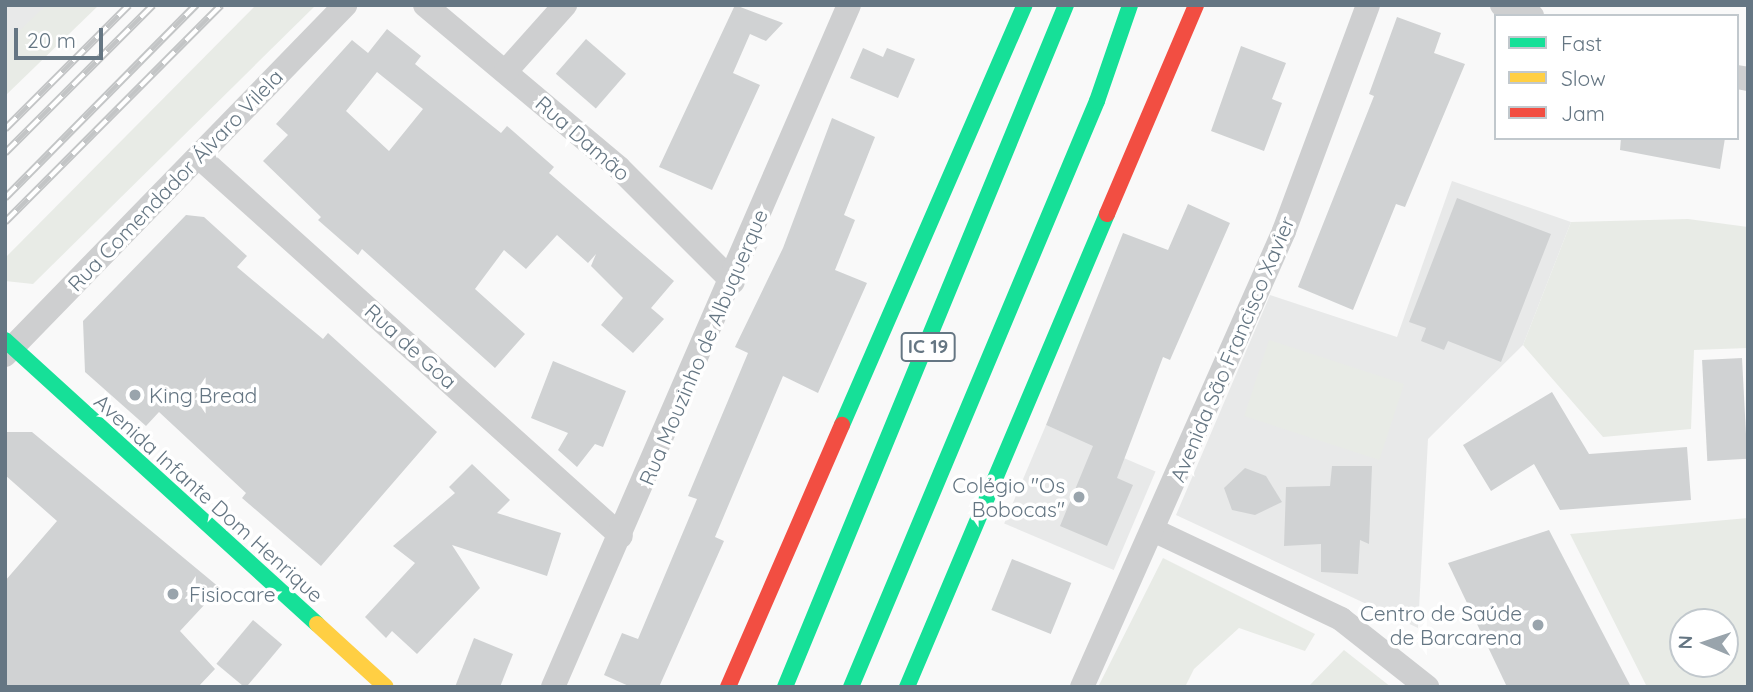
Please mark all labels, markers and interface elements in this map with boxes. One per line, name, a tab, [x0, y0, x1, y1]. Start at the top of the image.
scale bar	[18, 14, 107, 58]
legend	[1494, 14, 1739, 140]
text: 20 m	[27, 27, 76, 53]
text: Fast	[1561, 30, 1602, 56]
street label: Rua Comendador Álvaro Vilela	[62, 64, 288, 296]
text: Slow	[1561, 65, 1606, 91]
street label: Rua Damão	[531, 90, 635, 186]
text: Jam	[1561, 100, 1605, 126]
street label: Rua Mouzinho de Albuquerque	[633, 205, 773, 489]
street label: Avenida São Francisco Xavier	[1164, 212, 1300, 486]
street label: Rua de Goa	[360, 298, 462, 394]
road number: IC 19	[900, 332, 956, 362]
place label: King Bread	[149, 382, 257, 408]
marker: King Bread	[127, 387, 143, 403]
street label: Avenida Infante Dom Henrique	[89, 389, 329, 607]
place label: Colégio "Os Bobocas"	[952, 472, 1065, 522]
marker: Colégio "Os Bobocas"	[1071, 489, 1087, 505]
place label: Fisiocare	[189, 581, 275, 607]
marker: Fisiocare	[163, 584, 183, 604]
place label: Centro de Saúde de Barcarena	[1360, 600, 1522, 650]
north arrow	[1669, 608, 1739, 678]
marker: Centro de Saúde de Barcarena	[1528, 615, 1548, 635]
text: N	[1673, 635, 1697, 650]

